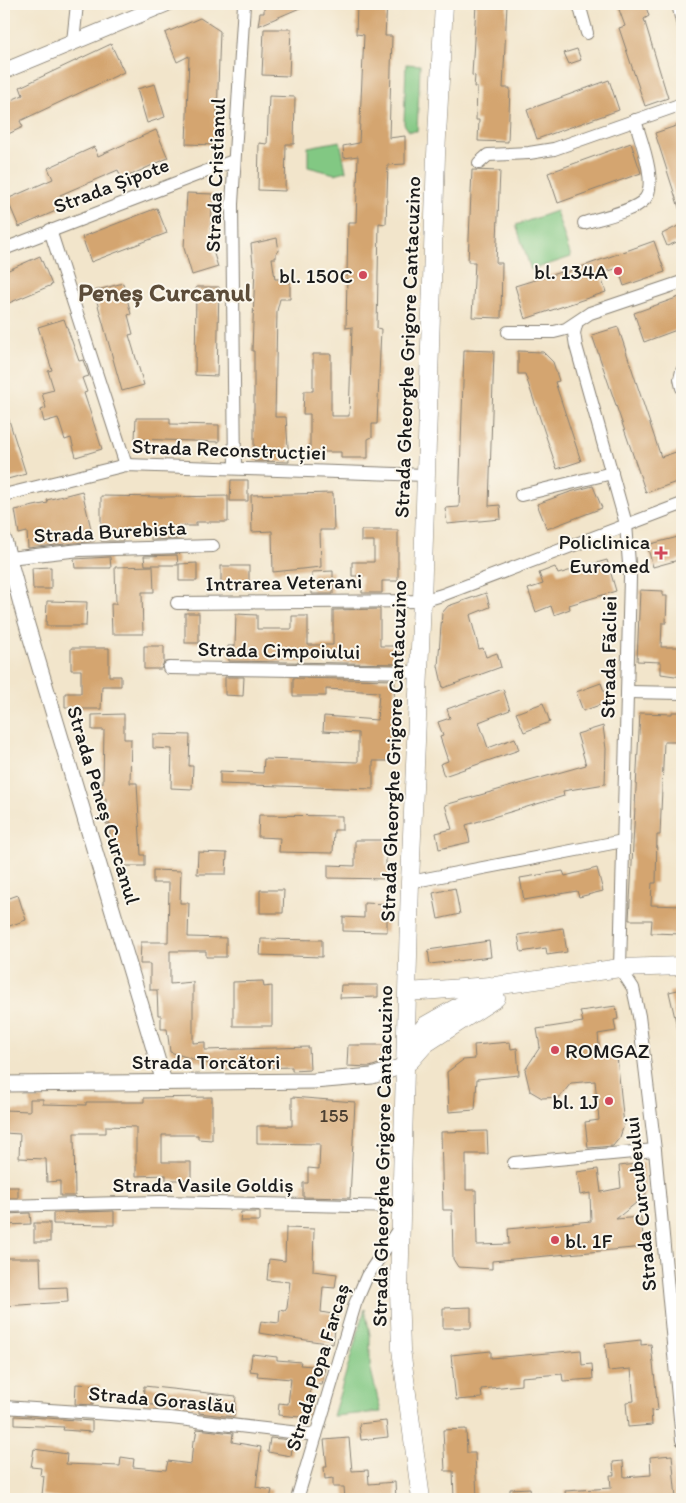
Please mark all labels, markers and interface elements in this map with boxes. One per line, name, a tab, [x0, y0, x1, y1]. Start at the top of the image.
street label: Strada Cristianul	[200, 97, 230, 253]
street label: Strada Șipote	[50, 151, 172, 219]
street label: Strada Gheorghe Grigore Cantacuzino	[389, 176, 425, 518]
place label: bl. 134A	[534, 259, 609, 284]
place label: bl. 150C	[279, 263, 353, 288]
marker: bl. 134A	[612, 265, 624, 277]
marker: bl. 150C	[357, 269, 369, 281]
district label: Peneș Curcanul	[78, 276, 253, 308]
street label: Strada Reconstrucției	[131, 433, 327, 465]
street label: Strada Burebista	[33, 515, 187, 547]
place label: Policlinica Euromed	[559, 529, 651, 578]
marker: Policlinica Euromed	[654, 546, 668, 560]
street label: Intrarea Veterani	[205, 568, 363, 596]
street label: Strada Gheorghe Grigore Cantacuzino	[375, 580, 411, 922]
street label: Strada Făcliei	[594, 596, 622, 718]
street label: Strada Cimpoiului	[197, 636, 361, 664]
street label: Strada Peneș Curcanul	[62, 703, 146, 907]
street label: Strada Gheorghe Grigore Cantacuzino	[367, 985, 397, 1327]
place label: ROMGAZ	[565, 1038, 650, 1063]
marker: ROMGAZ	[549, 1044, 561, 1056]
street label: Strada Torcători	[132, 1049, 280, 1074]
place label: bl. 1J	[552, 1089, 599, 1114]
marker: bl. 1J	[603, 1095, 615, 1107]
house number: 155	[320, 1104, 348, 1127]
street label: Strada Curcubeului	[618, 1116, 662, 1292]
street label: Strada Vasile Goldiș	[112, 1172, 294, 1197]
place label: bl. 1F	[565, 1228, 612, 1253]
marker: bl. 1F	[549, 1234, 561, 1246]
street label: Strada Popa Farcaș	[280, 1280, 354, 1454]
street label: Strada Goraslău	[88, 1380, 236, 1418]

